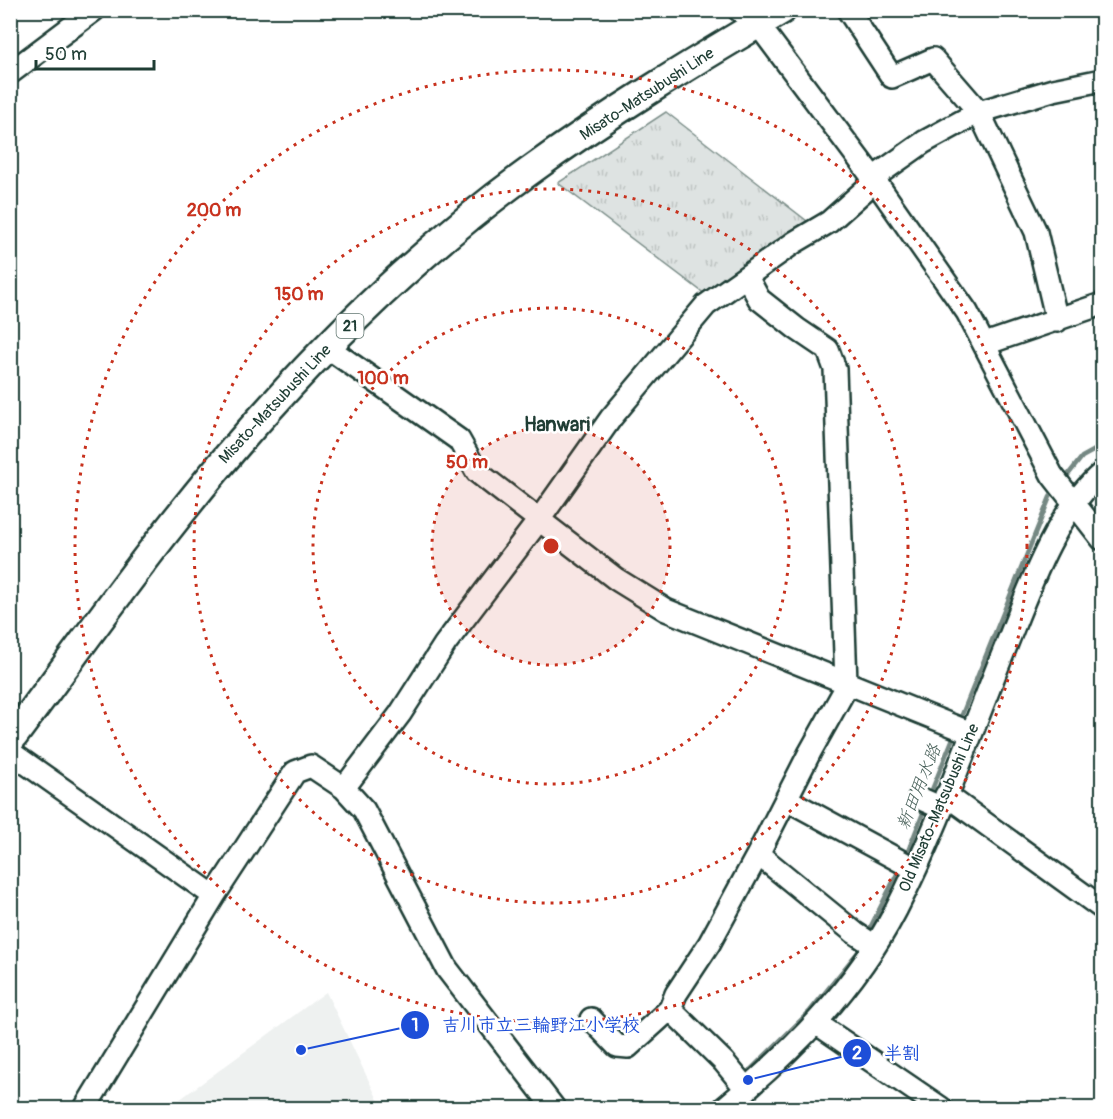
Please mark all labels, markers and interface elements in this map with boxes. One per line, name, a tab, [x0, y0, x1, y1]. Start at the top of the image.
scale bar	[36, 33, 154, 71]
text: 50 m	[45, 43, 87, 66]
street label: Misato-Matsubushi Line	[576, 43, 718, 145]
text: 200 m	[187, 199, 241, 222]
text: 150 m	[275, 283, 324, 306]
road number: 21	[336, 314, 364, 338]
street label: Misato-Matsubushi Line	[215, 340, 336, 468]
text: 100 m	[357, 367, 409, 390]
district label: Hanwari	[524, 412, 591, 437]
text: 50 m	[446, 451, 488, 474]
centre of rings	[541, 536, 561, 556]
street label: Old Misato-Matsubushi Line	[894, 721, 984, 895]
water label: 新田用水路	[891, 740, 947, 833]
callout: 吉川市立三輪野江小学校	[400, 1007, 652, 1043]
text: 1	[411, 1014, 419, 1037]
text: 吉川市立三輪野江小学校	[442, 1014, 640, 1037]
callout: 半割	[842, 1035, 932, 1071]
text: 2	[852, 1042, 862, 1065]
text: 半割	[884, 1042, 920, 1065]

